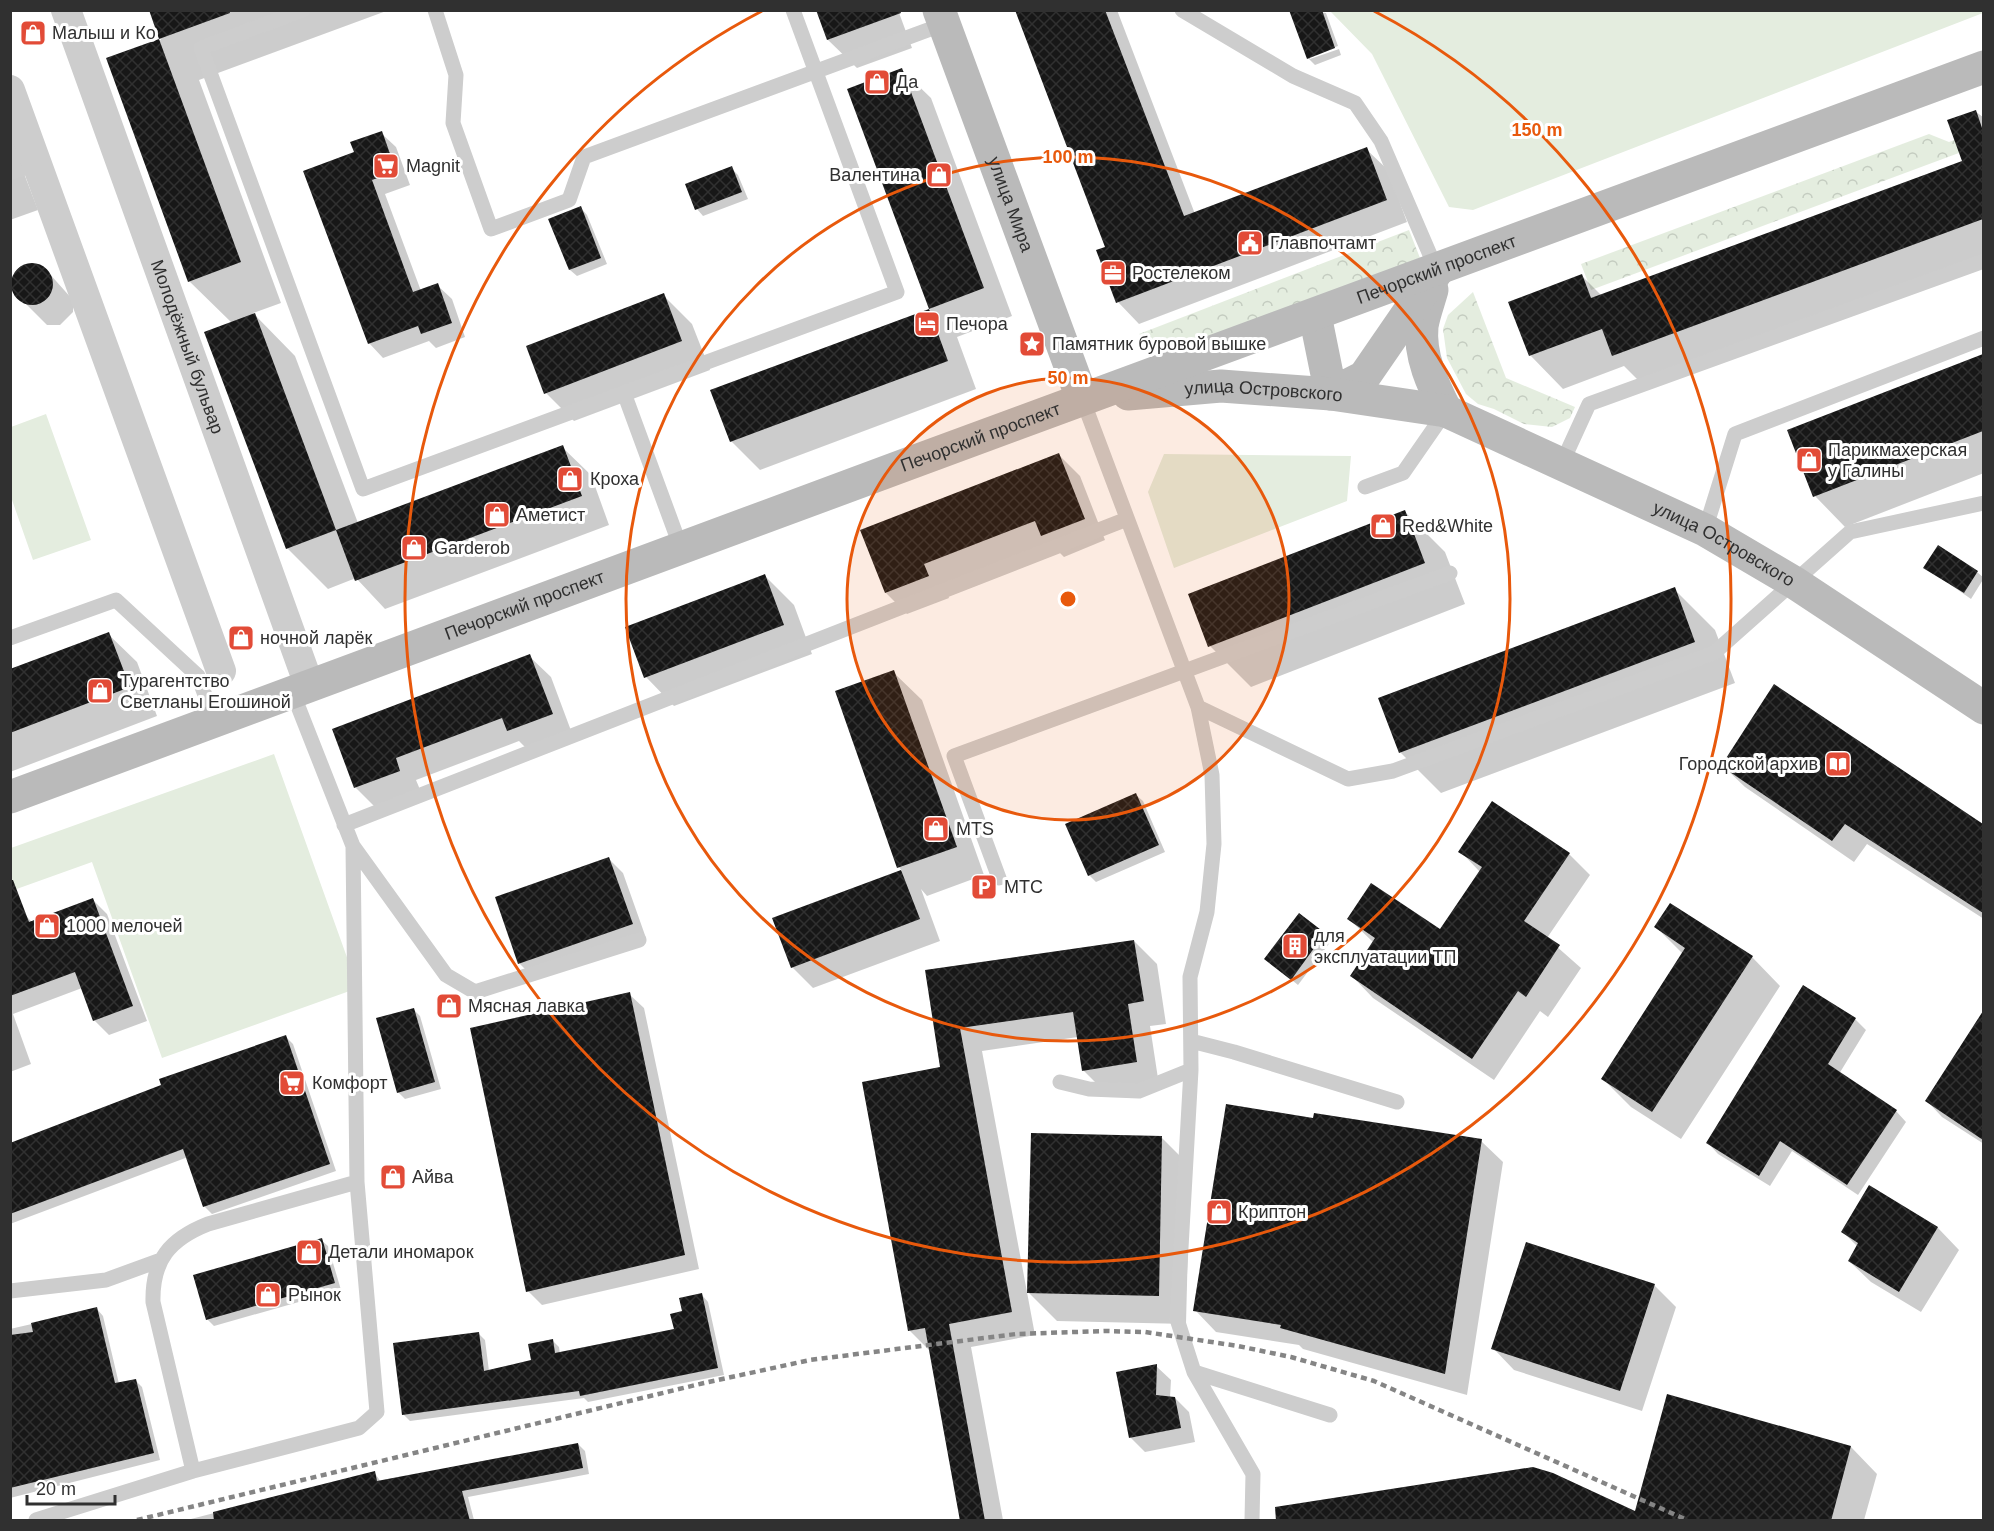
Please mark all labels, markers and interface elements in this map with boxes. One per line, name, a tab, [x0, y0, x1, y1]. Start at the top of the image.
shop icon: Малыш и Ко	[18, 18, 48, 48]
place label: Малыш и Ко	[52, 23, 156, 43]
shop icon: Да	[862, 67, 892, 97]
place label: Да	[896, 72, 919, 92]
text: 150 m	[1511, 120, 1563, 140]
text: 100 m	[1042, 147, 1094, 167]
supermarket icon: Magnit	[371, 151, 401, 181]
street label: улица Мира	[984, 154, 1038, 255]
place label: Magnit	[406, 156, 460, 176]
shop icon: Валентина	[924, 160, 954, 190]
place label: Валентина	[829, 165, 921, 185]
public building icon: Главпочтамт	[1235, 228, 1265, 258]
street label: Печорский проспект	[1354, 231, 1519, 308]
place label: Главпочтамт	[1270, 233, 1376, 253]
street label: Молодёжный бульвар	[147, 257, 228, 437]
office icon: Ростелеком	[1098, 258, 1128, 288]
place label: Ростелеком	[1132, 263, 1231, 283]
hotel icon: Печора	[912, 309, 942, 339]
place label: Печора	[946, 314, 1009, 334]
place icon: Памятник буровой вышке	[1017, 329, 1047, 359]
place label: Памятник буровой вышке	[1052, 334, 1266, 354]
text: 50 m	[1047, 368, 1089, 388]
street label: улица Островского	[1184, 376, 1344, 406]
street label: Печорский проспект	[898, 399, 1063, 476]
place label: Парикмахерская у Галины	[1828, 440, 1967, 481]
shop icon: Парикмахерская у Галины	[1794, 445, 1824, 475]
shop icon: Кроха	[555, 464, 585, 494]
place label: Кроха	[590, 469, 640, 489]
street label: улица Островского	[1650, 497, 1798, 591]
shop icon: Аметист	[482, 500, 512, 530]
place label: Аметист	[516, 505, 585, 525]
shop icon: Red&White	[1368, 511, 1398, 541]
place label: Red&White	[1402, 516, 1493, 536]
shop icon: Garderob	[399, 533, 429, 563]
place label: Garderob	[434, 538, 510, 558]
street label: Печорский проспект	[442, 567, 607, 644]
centre of rings	[1058, 589, 1078, 609]
shop icon: ночной ларёк	[226, 623, 256, 653]
place label: ночной ларёк	[260, 628, 372, 648]
place label: Турагентство Светланы Егошиной	[120, 671, 291, 712]
shop icon: Турагентство Светланы Егошиной	[85, 676, 115, 706]
library icon: Городской архив	[1823, 749, 1853, 779]
place label: Городской архив	[1679, 754, 1818, 774]
shop icon: MTS	[921, 814, 951, 844]
place label: MTS	[956, 819, 994, 839]
parking icon: МТС	[969, 872, 999, 902]
place label: МТС	[1004, 877, 1043, 897]
shop icon: 1000 мелочей	[32, 911, 62, 941]
place label: 1000 мелочей	[66, 916, 183, 936]
place label: для эксплуатации ТП	[1314, 926, 1456, 967]
building icon: для эксплуатации ТП	[1280, 931, 1310, 961]
shop icon: Мясная лавка	[434, 991, 464, 1021]
place label: Мясная лавка	[468, 996, 586, 1016]
supermarket icon: Комфорт	[277, 1068, 307, 1098]
place label: Комфорт	[312, 1073, 388, 1093]
shop icon: Айва	[378, 1162, 408, 1192]
place label: Айва	[412, 1167, 454, 1187]
shop icon: Криптон	[1204, 1197, 1234, 1227]
place label: Криптон	[1238, 1202, 1306, 1222]
shop icon: Детали иномарок	[294, 1237, 324, 1267]
place label: Детали иномарок	[328, 1242, 474, 1262]
shop icon: Рынок	[253, 1280, 283, 1310]
place label: Рынок	[288, 1285, 341, 1305]
scale bar	[27, 1468, 116, 1506]
text: 20 m	[36, 1479, 76, 1499]

